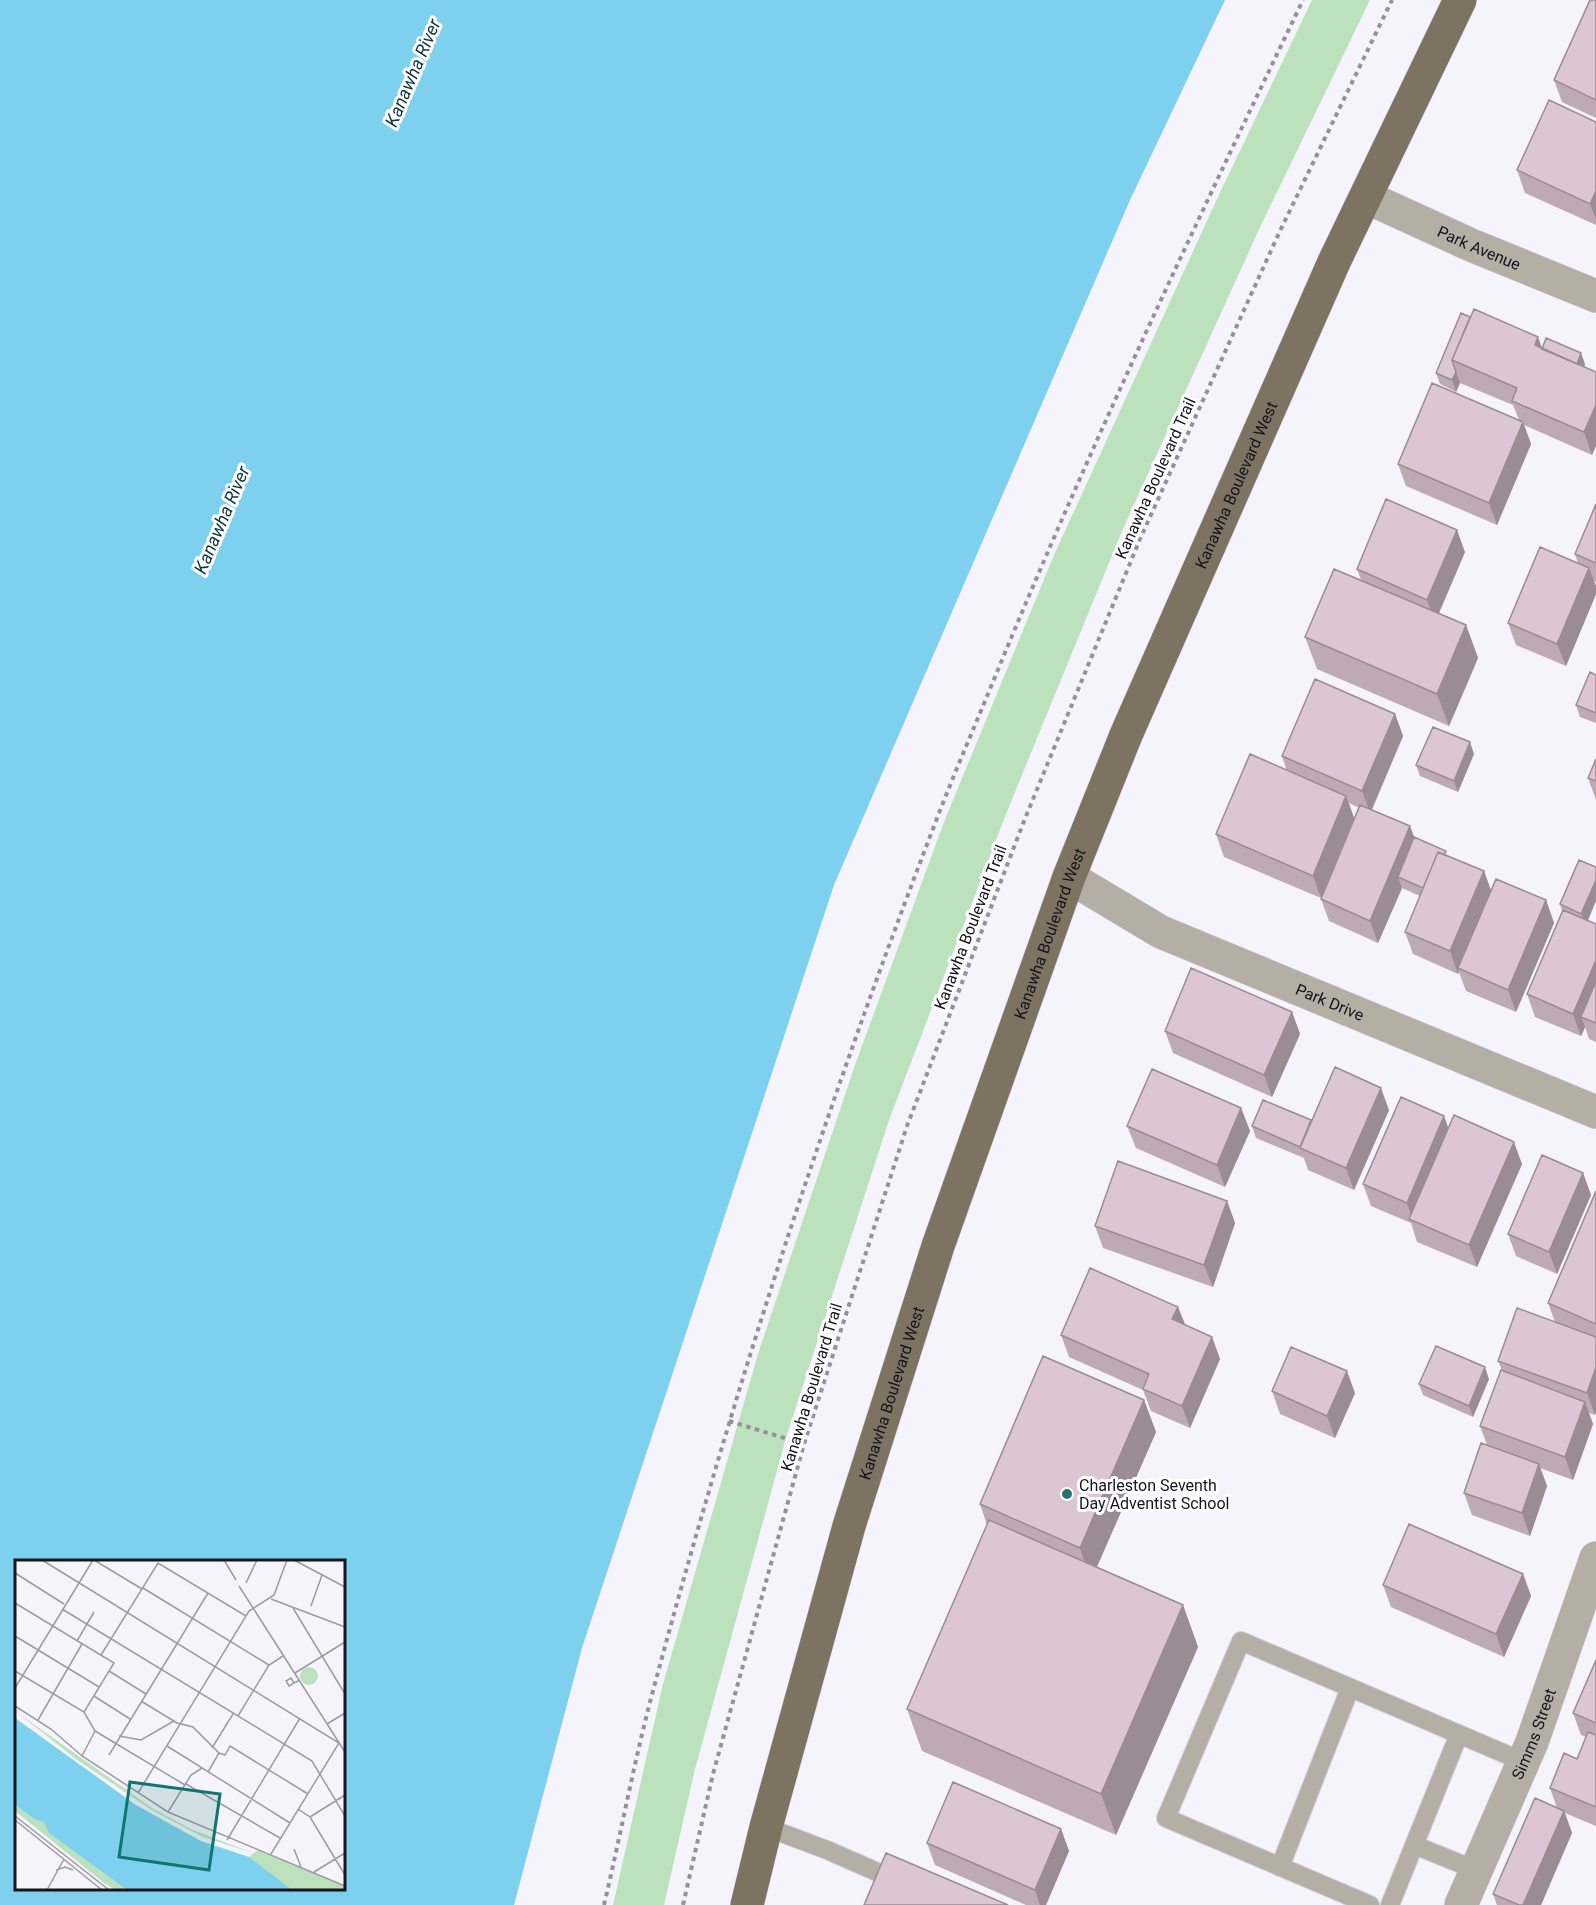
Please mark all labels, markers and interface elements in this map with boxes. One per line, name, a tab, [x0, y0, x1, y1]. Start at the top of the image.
water label: Kanawha River	[380, 15, 445, 130]
street label: Park Avenue	[1434, 222, 1523, 274]
street label: Kanawha Boulevard Trail	[1111, 394, 1200, 562]
street label: Kanawha Boulevard West	[1191, 399, 1281, 572]
water label: Kanawha River	[189, 462, 254, 577]
street label: Kanawha Boulevard Trail	[930, 842, 1011, 1012]
street label: Kanawha Boulevard West	[1010, 845, 1090, 1022]
street label: Park Drive	[1293, 980, 1367, 1025]
street label: Kanawha Boulevard Trail	[777, 1301, 846, 1474]
street label: Kanawha Boulevard West	[855, 1304, 928, 1482]
place label: Charleston Seventh Day Adventist School	[1079, 1476, 1229, 1513]
marker: Charleston Seventh Day Adventist School	[1060, 1487, 1074, 1501]
inset map	[15, 1560, 345, 1890]
street label: Simms Street	[1508, 1686, 1560, 1782]

